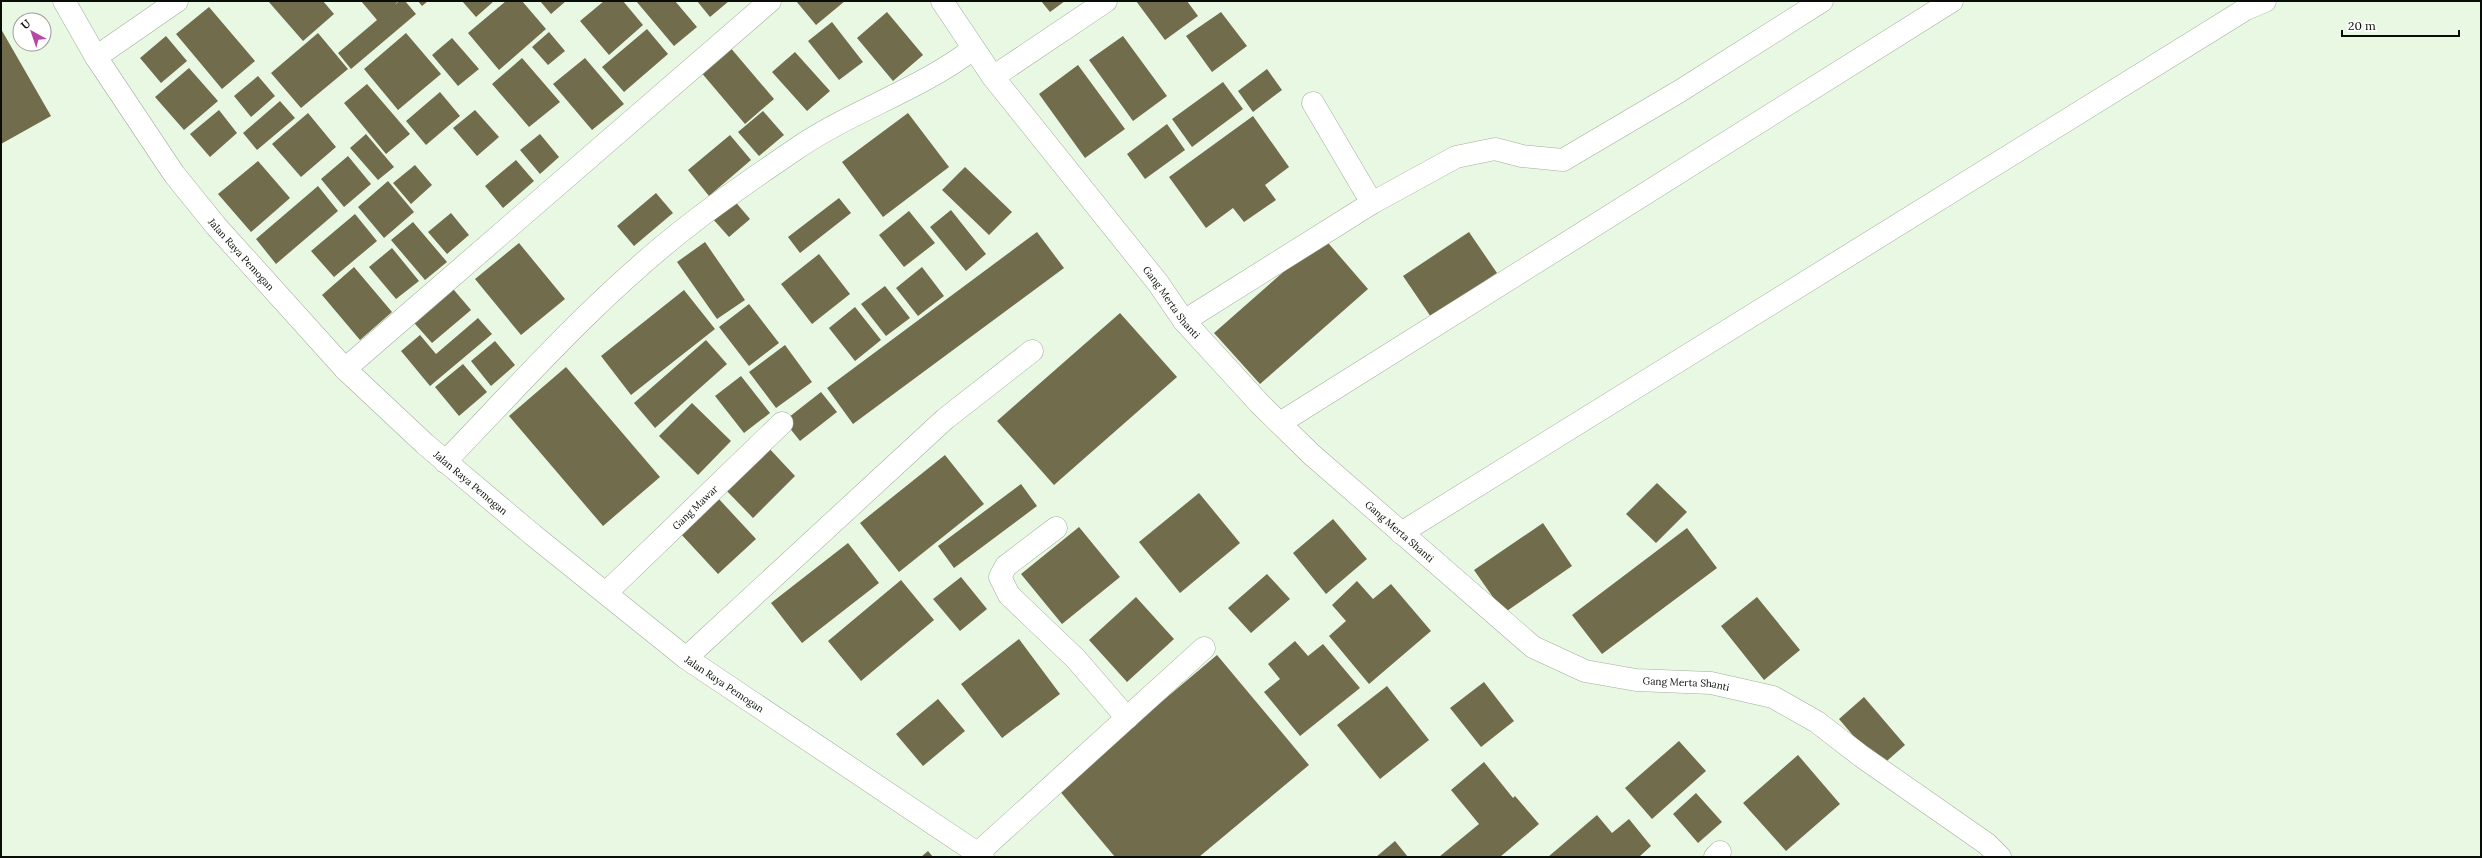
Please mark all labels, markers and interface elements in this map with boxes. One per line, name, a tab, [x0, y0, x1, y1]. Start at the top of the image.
north arrow	[12, 12, 52, 52]
scale bar	[2342, 12, 2459, 38]
text: U	[18, 16, 34, 32]
text: 20 m	[2348, 18, 2376, 33]
street label: Jalan Raya Pemogan	[205, 215, 277, 293]
street label: Gang Merta Shanti	[1140, 264, 1203, 341]
street label: Jalan Raya Pemogan	[430, 447, 510, 518]
street label: Gang Mawar	[669, 482, 721, 533]
street label: Gang Merta Shanti	[1362, 498, 1437, 565]
street label: Jalan Raya Pemogan	[681, 652, 766, 715]
street label: Gang Merta Shanti	[1642, 674, 1731, 694]

